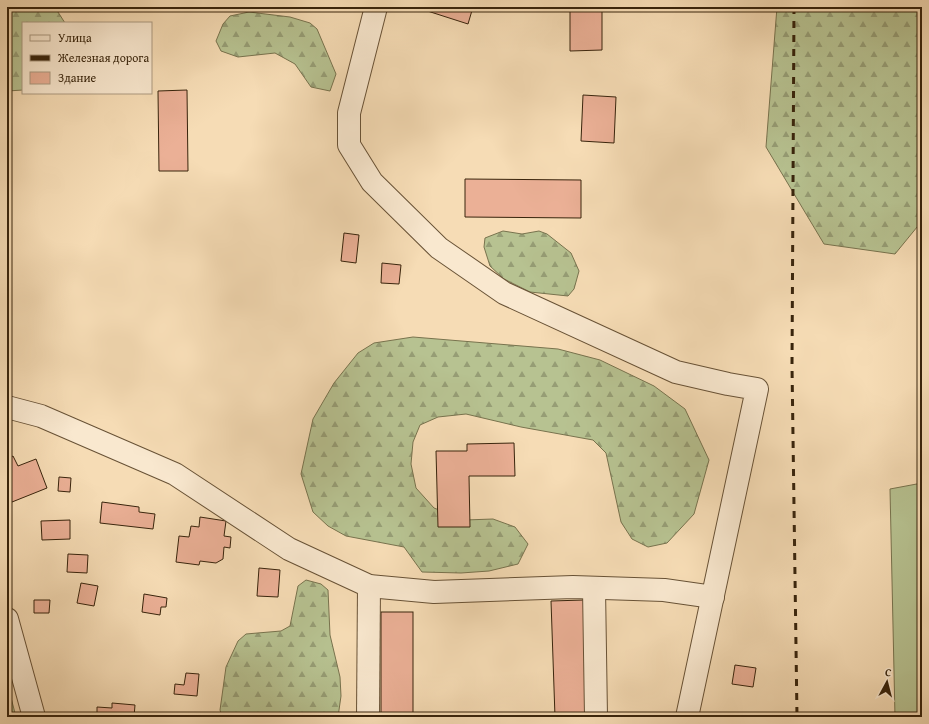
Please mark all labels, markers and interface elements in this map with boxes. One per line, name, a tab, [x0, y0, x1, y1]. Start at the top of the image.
legend	[22, 22, 152, 94]
text: Улица	[58, 29, 92, 46]
text: Железная дорога	[57, 49, 149, 66]
text: Здание	[58, 69, 97, 86]
north arrow	[867, 662, 907, 702]
text: С	[884, 664, 892, 680]

